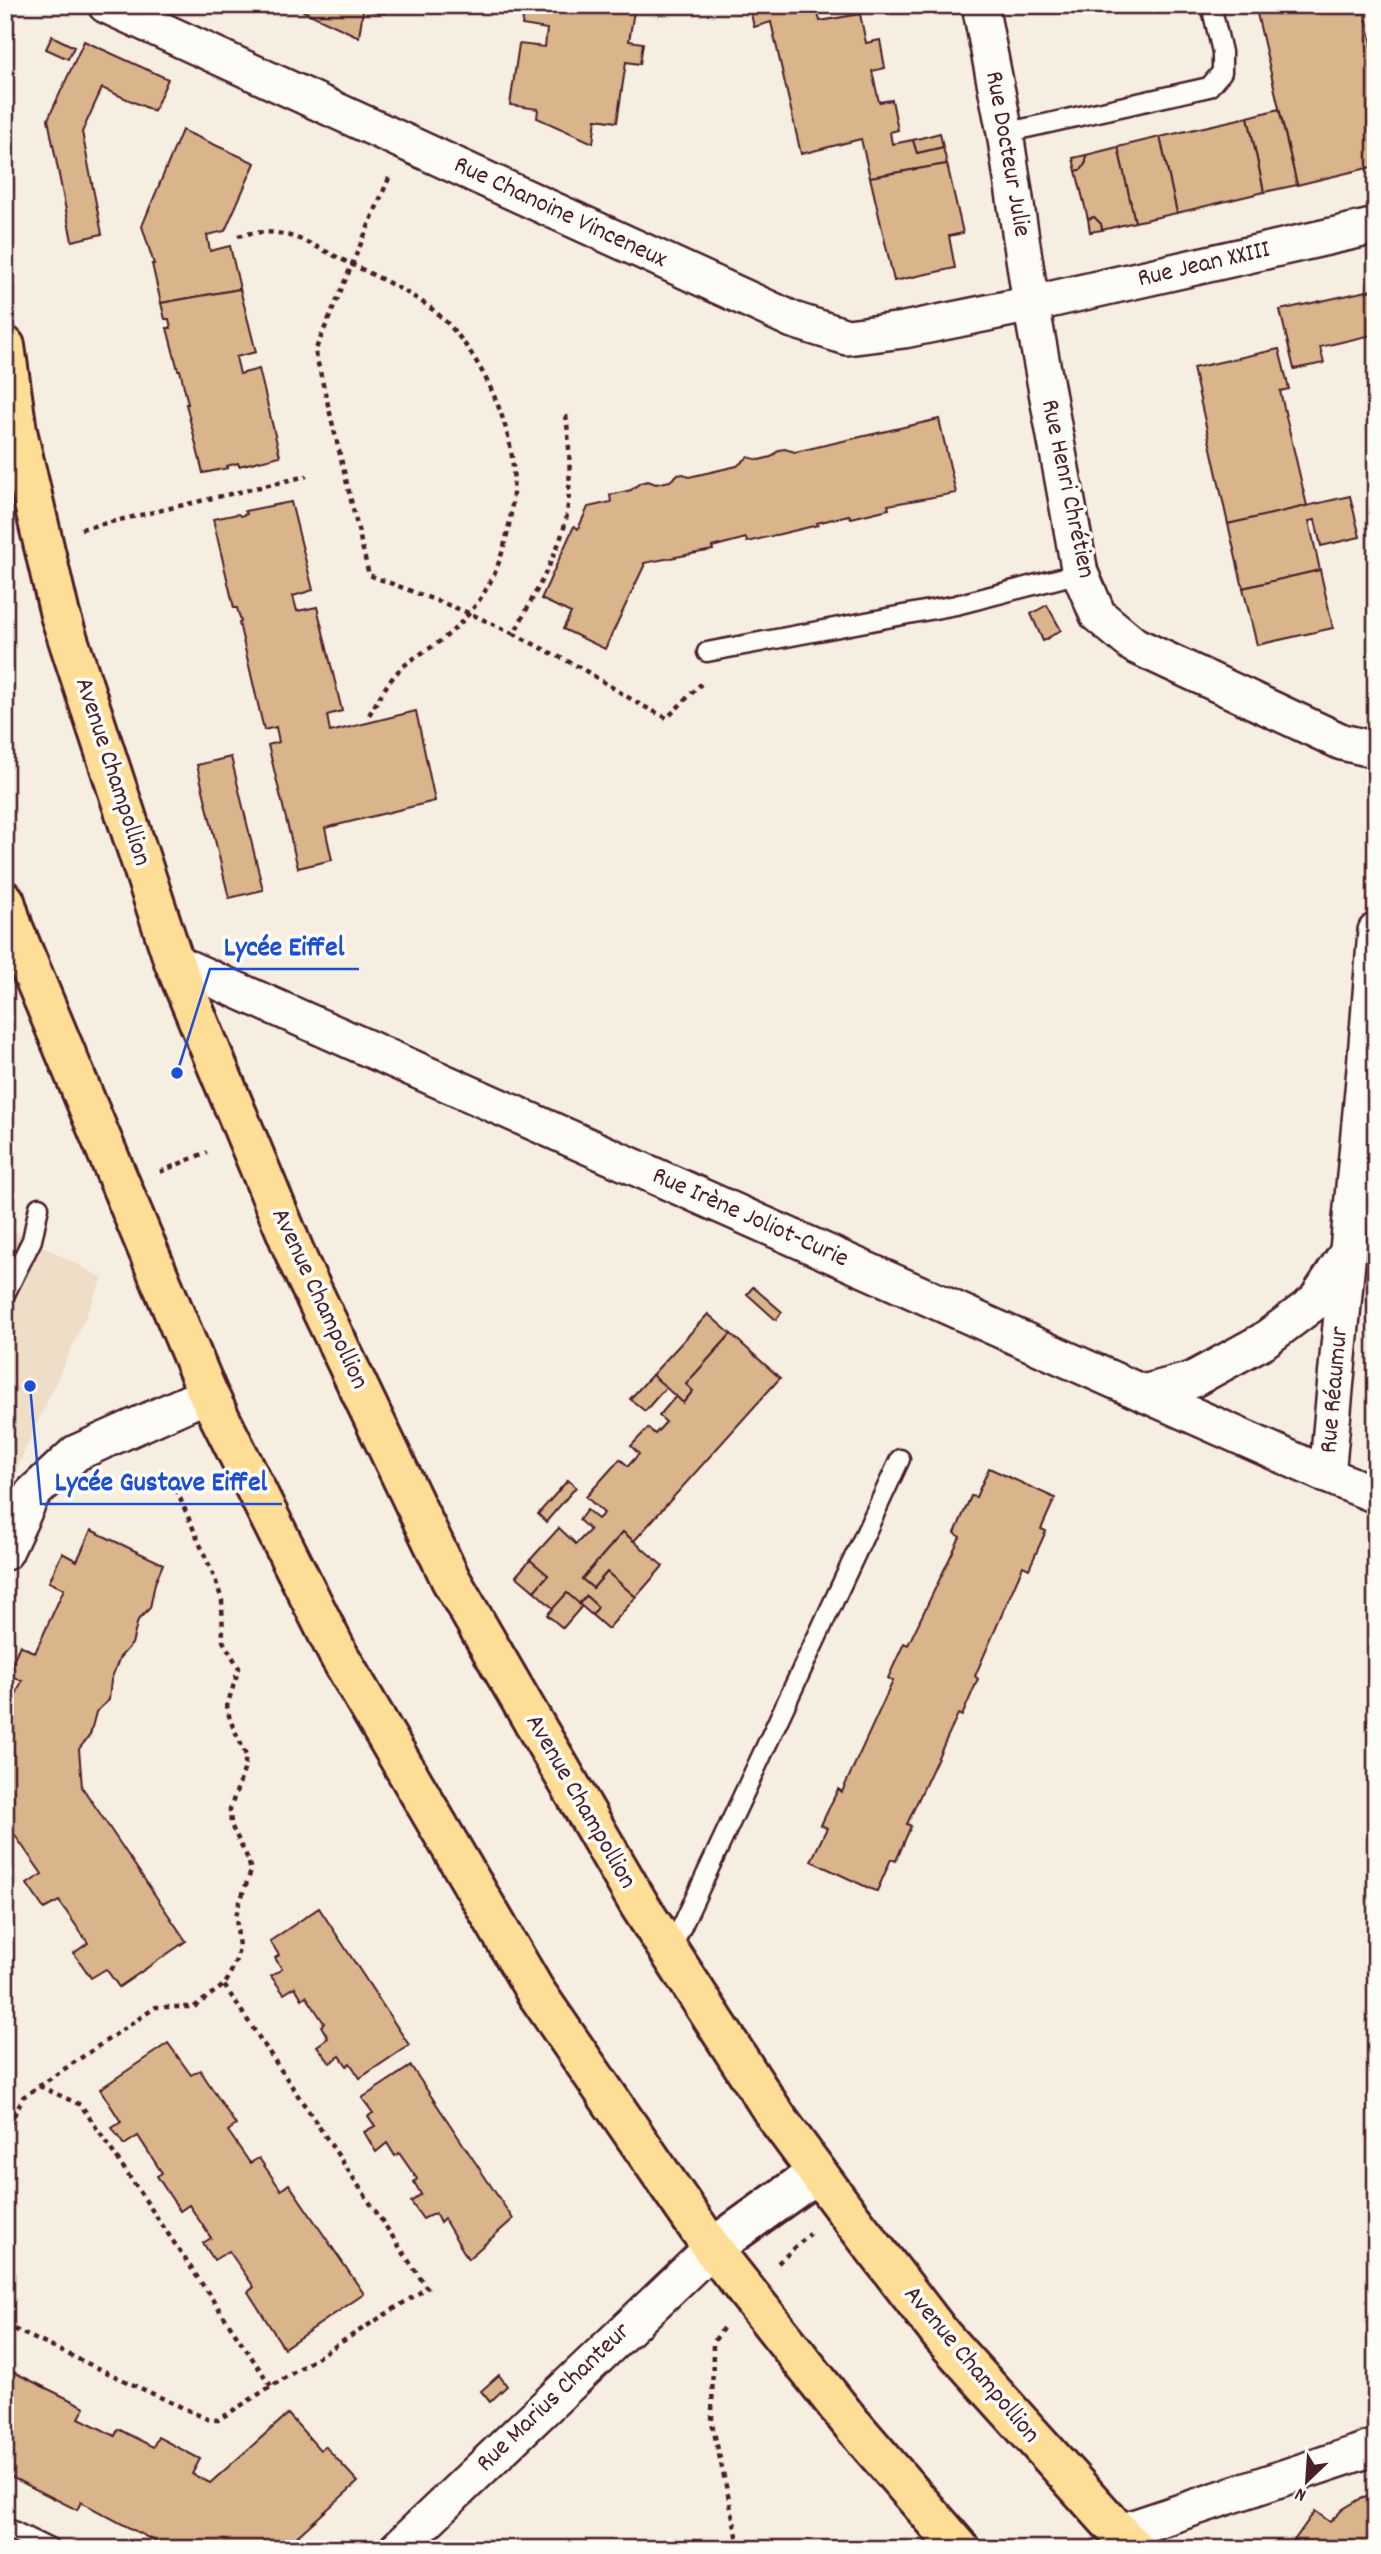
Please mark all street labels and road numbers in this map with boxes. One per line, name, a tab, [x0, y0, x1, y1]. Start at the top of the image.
street label: Rue Docteur Julie	[974, 68, 1040, 240]
street label: Rue Chanoine Vinceneux	[447, 147, 673, 279]
street label: Rue Jean XXIII	[1134, 232, 1274, 298]
street label: Rue Henri Chrétien	[1030, 396, 1104, 582]
street label: Avenue Champollion	[64, 673, 160, 871]
street label: Rue Irène Joliot-Curie	[646, 1158, 854, 1278]
street label: Avenue Champollion	[261, 1202, 377, 1396]
street label: Rue Réaumur	[1311, 1325, 1359, 1455]
street label: Avenue Champollion	[515, 1708, 645, 1896]
street label: Avenue Champollion	[894, 2278, 1048, 2452]
street label: Rue Marius Chanteur	[468, 2314, 640, 2481]

